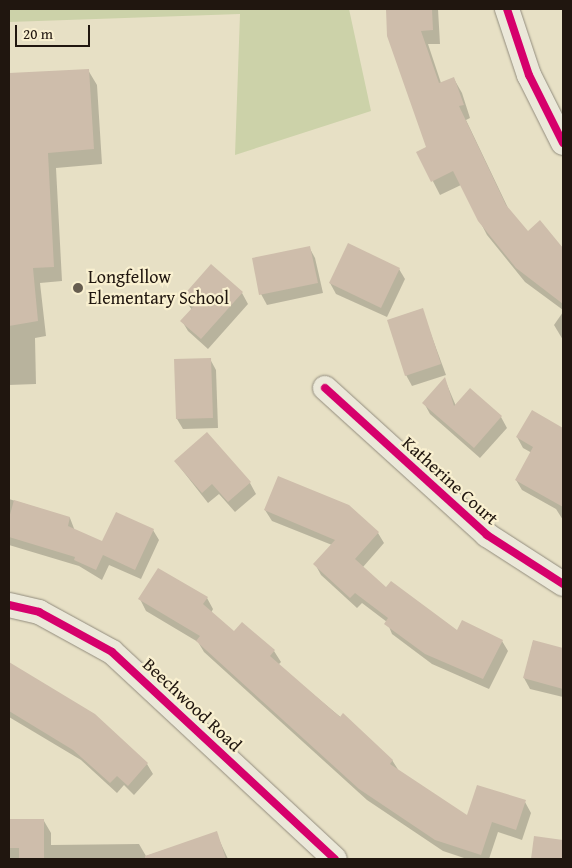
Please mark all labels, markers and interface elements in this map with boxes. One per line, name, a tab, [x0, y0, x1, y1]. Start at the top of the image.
scale bar	[18, 15, 92, 47]
text: 20 m	[23, 23, 53, 44]
place label: Longfellow Elementary School	[88, 267, 229, 310]
marker: Longfellow Elementary School	[72, 282, 84, 294]
street label: Katherine Court	[398, 432, 502, 530]
street label: Beechwood Road	[138, 654, 246, 756]

